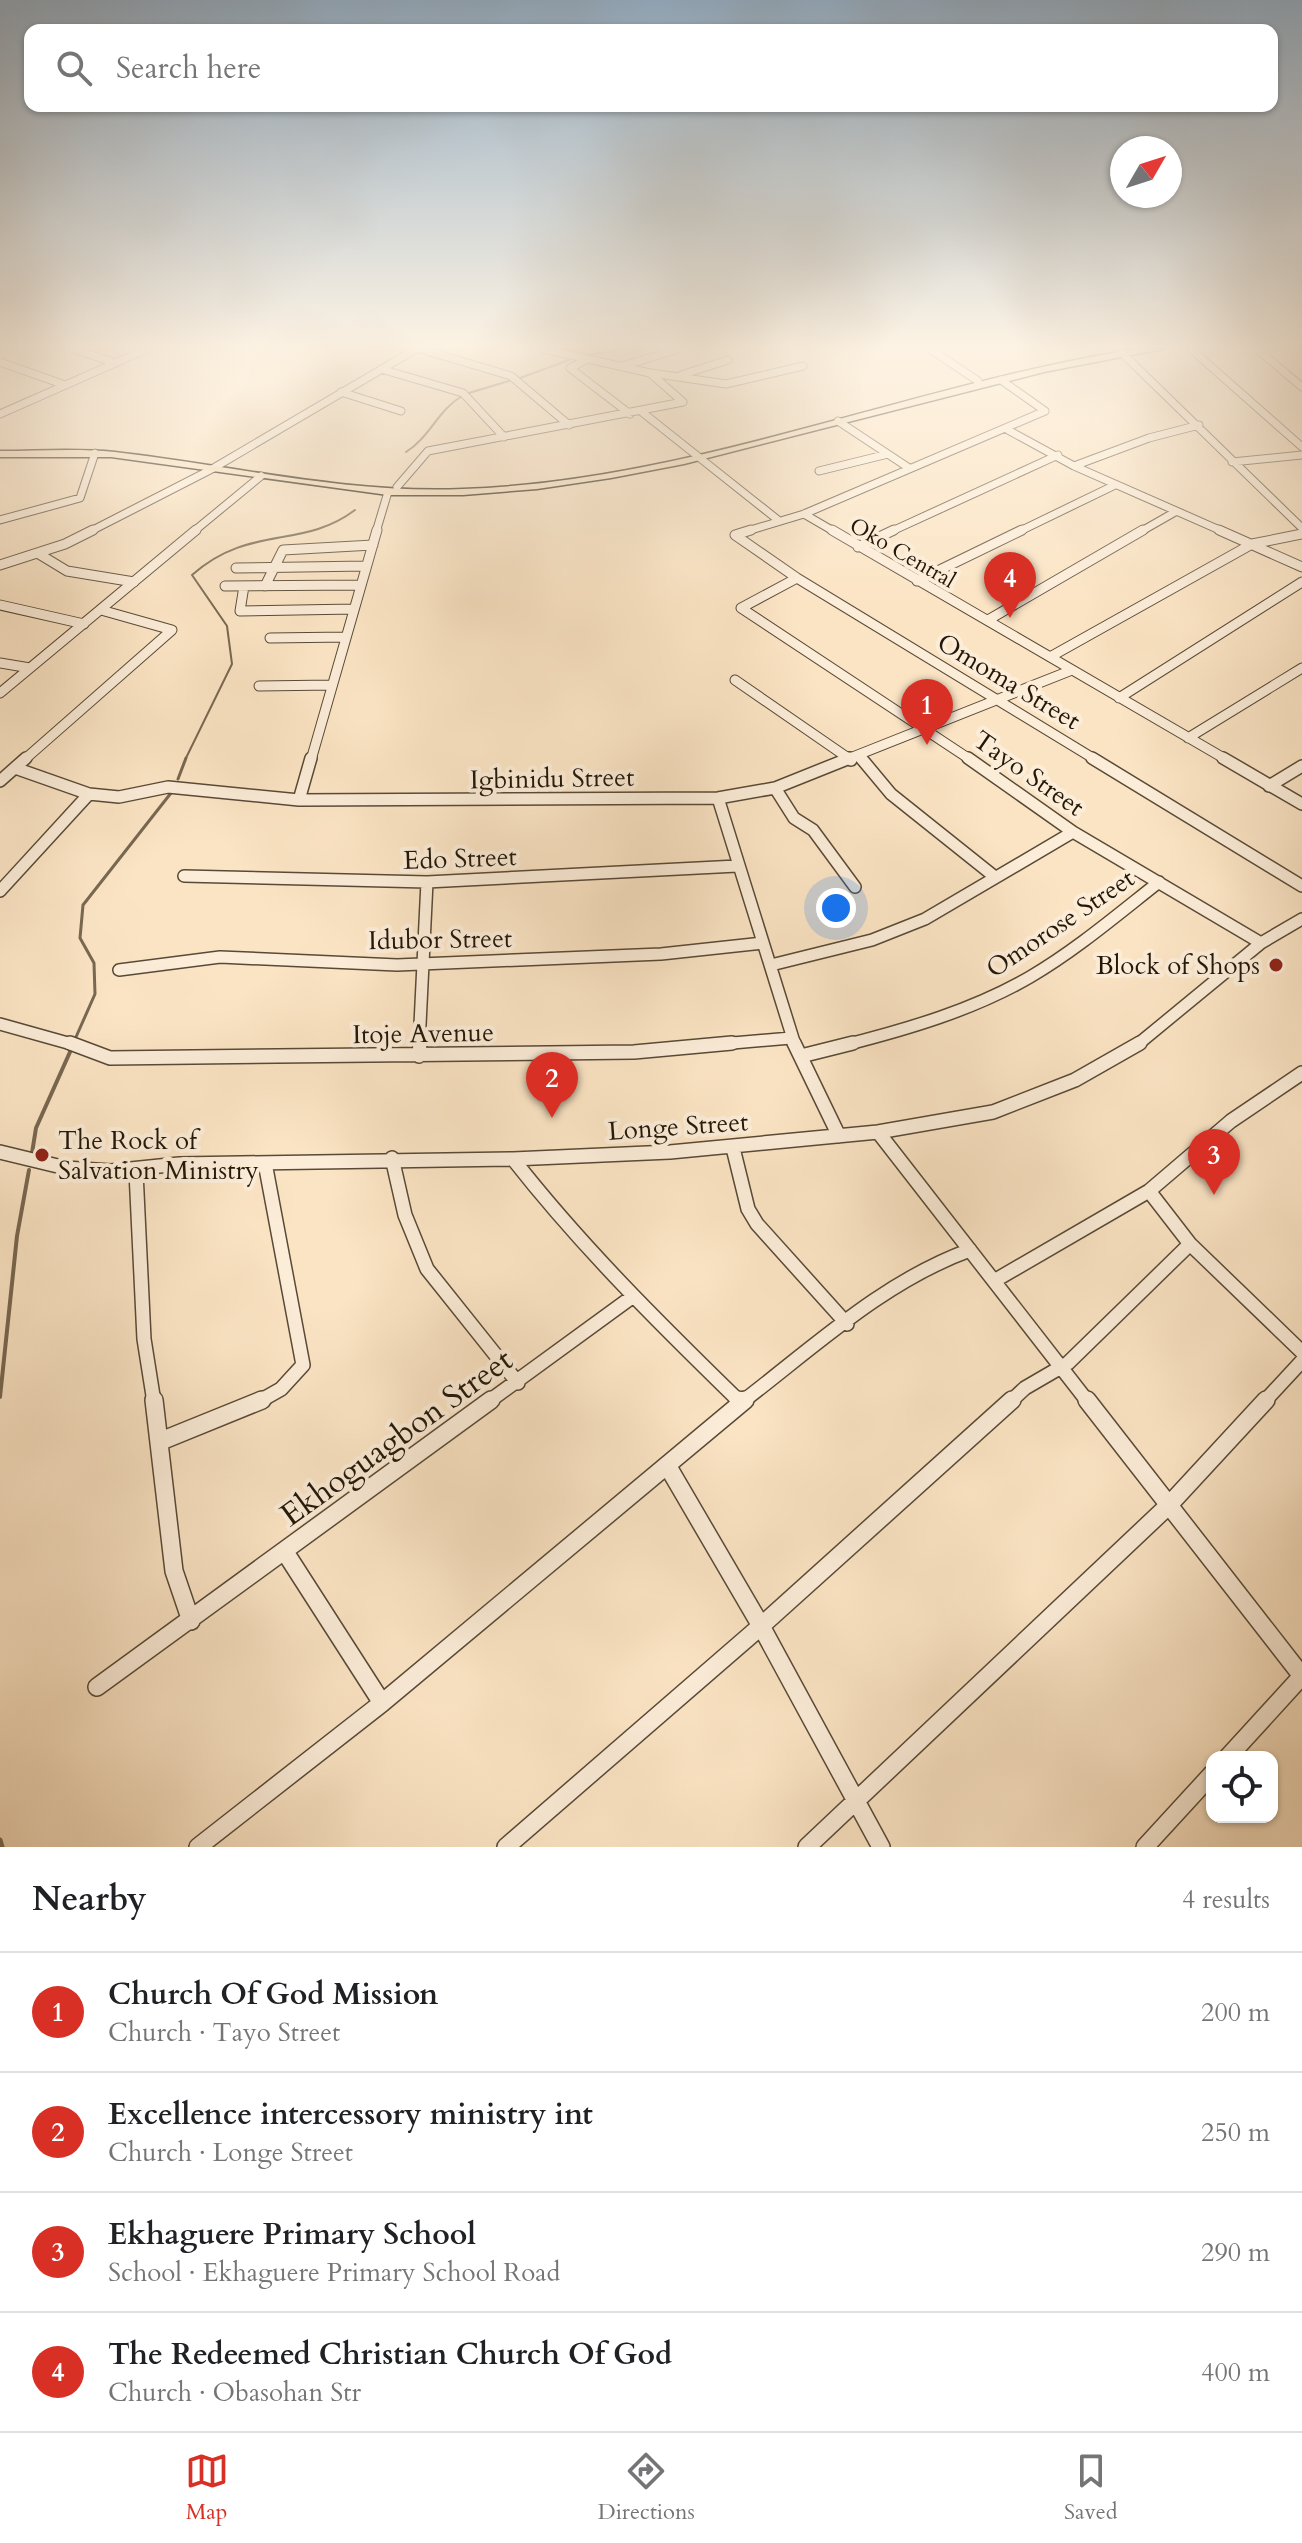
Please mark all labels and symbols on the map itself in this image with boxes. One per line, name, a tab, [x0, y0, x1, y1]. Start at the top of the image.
north arrow	[1110, 136, 1182, 208]
street label: Oko Central	[844, 510, 961, 596]
pin: 4	[984, 552, 1036, 618]
street label: Omoma Street	[931, 625, 1087, 738]
pin: 1	[901, 679, 953, 745]
street label: Tayo Street	[966, 722, 1091, 824]
street label: Igbinidu Street	[469, 760, 635, 797]
street label: Edo Street	[403, 839, 517, 878]
street label: Omorose Street	[979, 861, 1141, 986]
your location	[816, 888, 856, 928]
street label: Idubor Street	[368, 921, 512, 958]
place label: Block of Shops	[1096, 948, 1260, 983]
marker: Block of Shops	[1267, 956, 1285, 974]
street label: Itoje Avenue	[352, 1015, 494, 1052]
pin: 2	[526, 1052, 578, 1118]
street label: Longe Street	[607, 1104, 749, 1149]
place label: The Rock of Salvation Ministry	[58, 1123, 259, 1188]
pin: 3	[1188, 1129, 1240, 1195]
marker: The Rock of Salvation Ministry	[33, 1146, 51, 1164]
street label: Ekhoguagbon Street	[272, 1339, 522, 1537]

